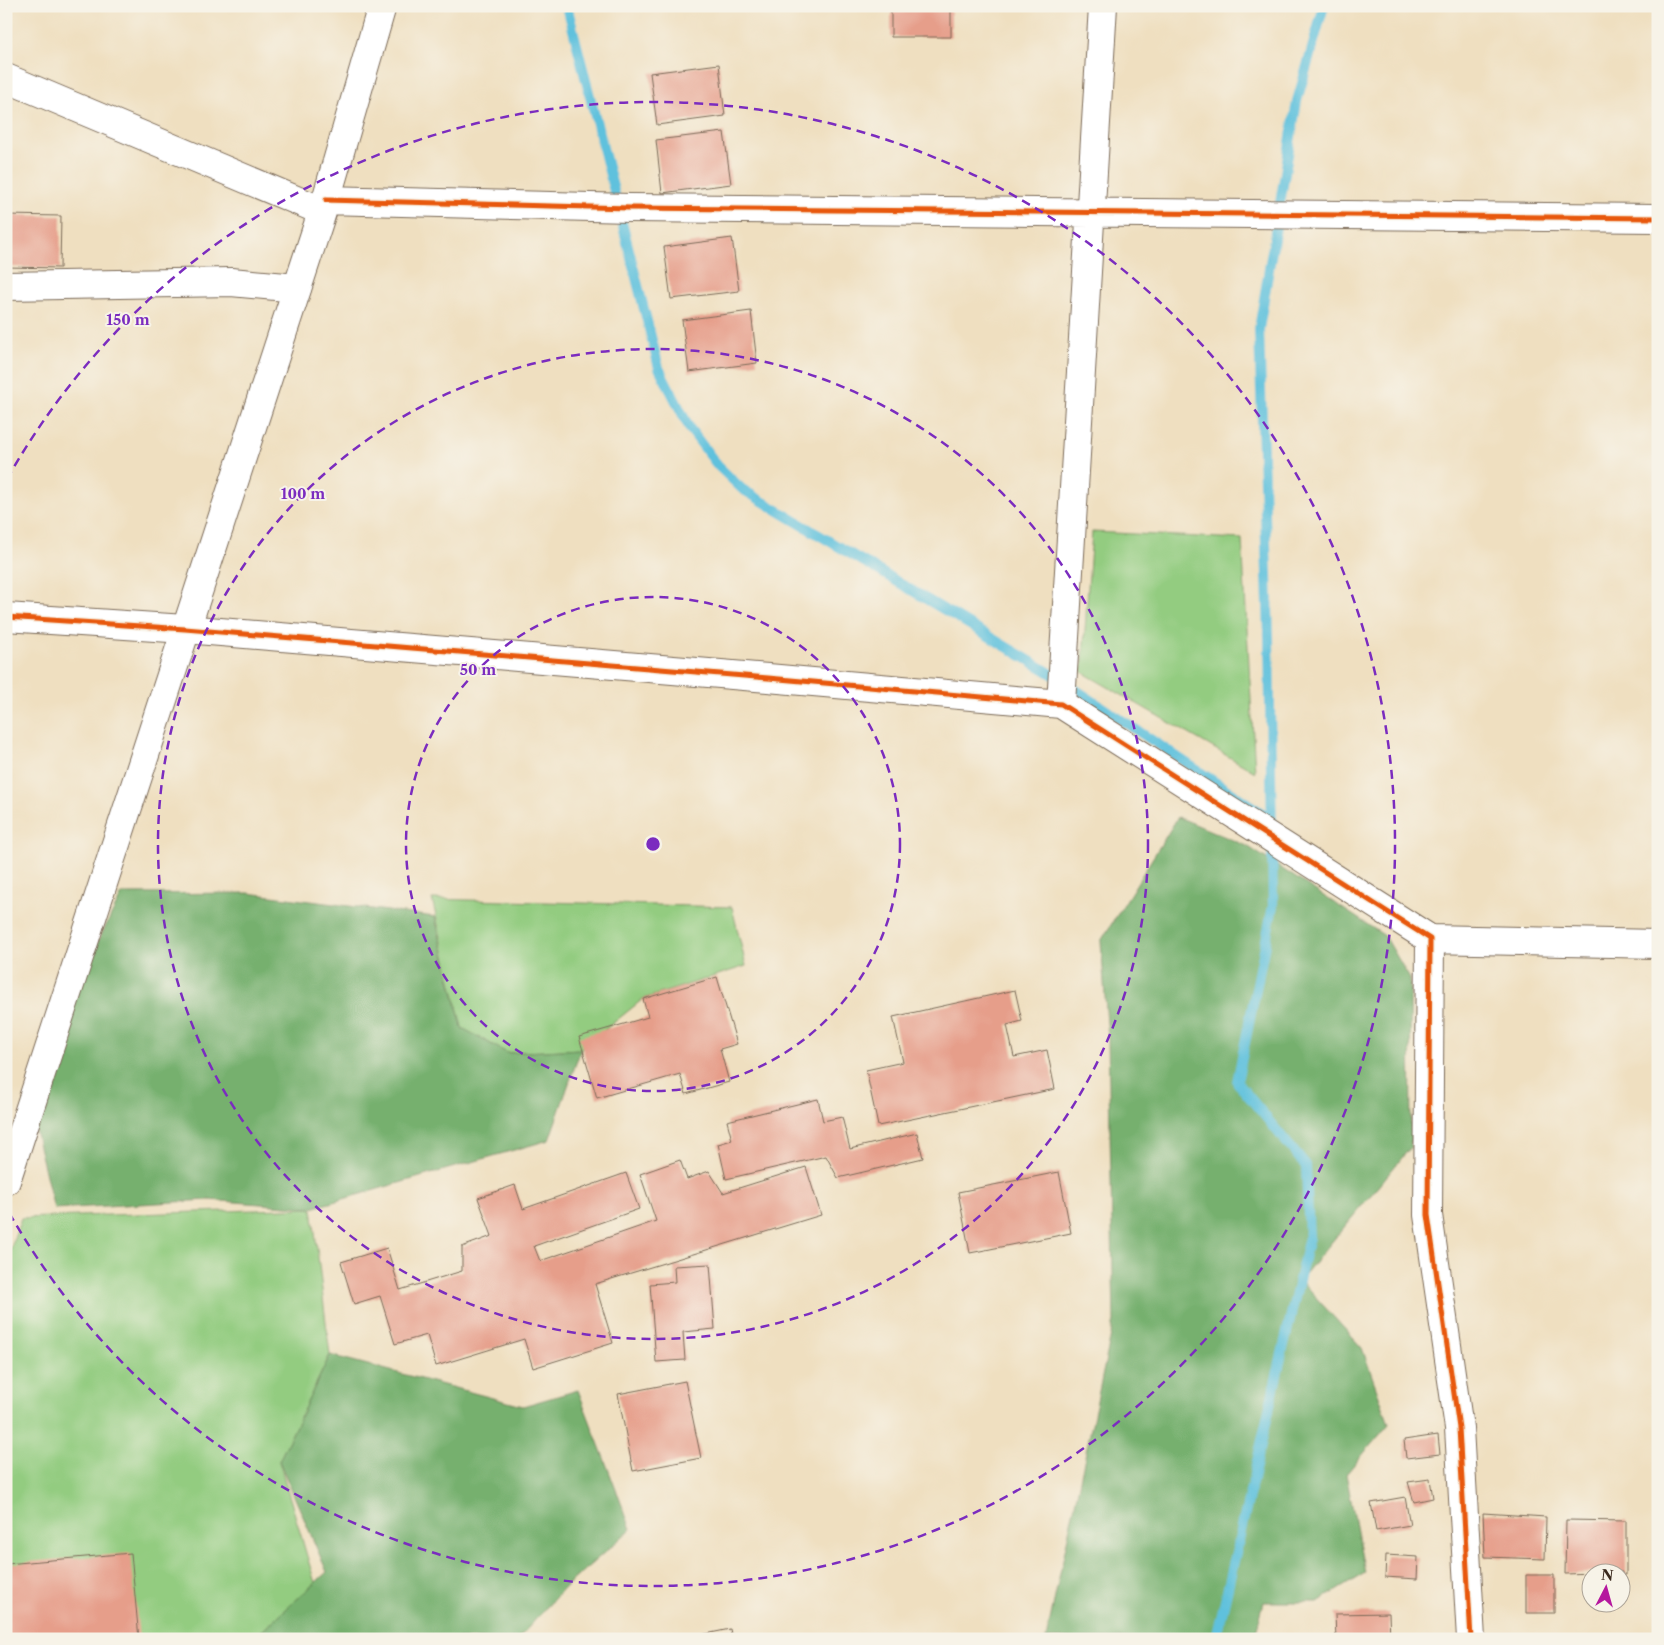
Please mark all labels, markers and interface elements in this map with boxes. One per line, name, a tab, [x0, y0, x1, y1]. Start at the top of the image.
text: 150 m	[106, 310, 150, 329]
text: 100 m	[281, 484, 325, 503]
text: 50 m	[460, 660, 496, 679]
centre of rings	[644, 835, 662, 853]
north arrow	[1582, 1562, 1632, 1612]
text: N	[1600, 1565, 1614, 1585]

